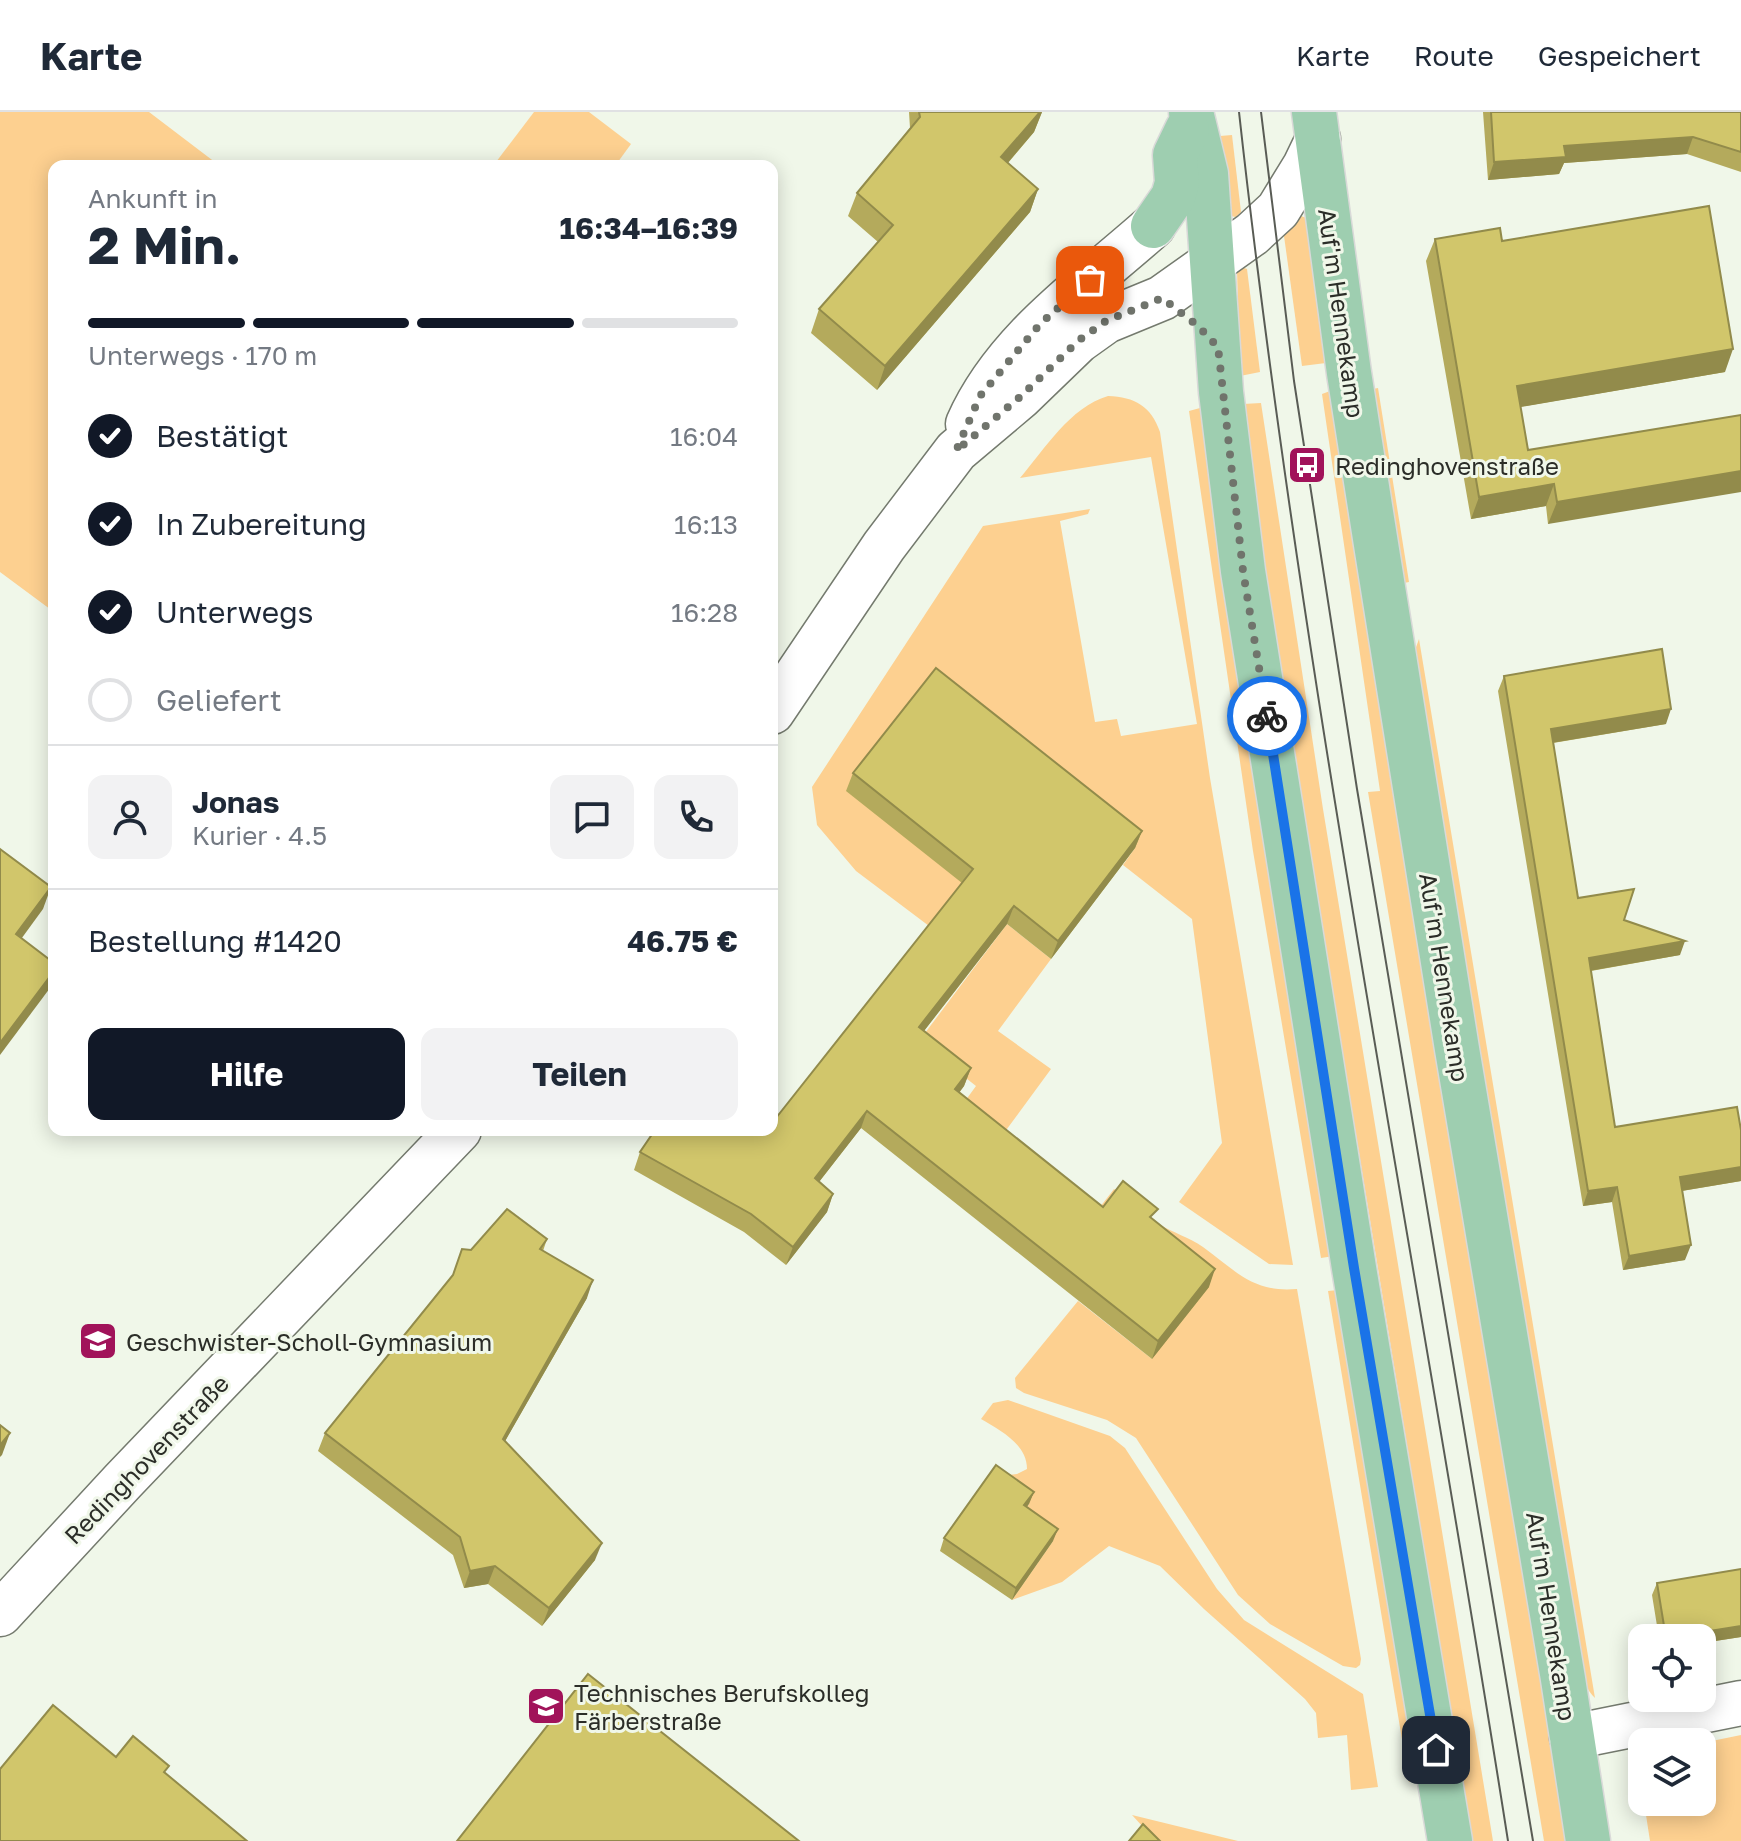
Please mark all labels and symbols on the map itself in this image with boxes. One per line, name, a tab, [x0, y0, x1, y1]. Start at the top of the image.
street label: Auf'm Hennekamp	[1313, 206, 1371, 420]
pin	[1056, 246, 1124, 314]
bus stop icon: Redinghovenstraße	[1286, 444, 1328, 486]
place label: Redinghovenstraße	[1335, 451, 1559, 480]
courier	[1227, 676, 1307, 756]
street label: Auf'm Hennekamp	[1414, 870, 1476, 1084]
school or university icon: Geschwister-Scholl-Gymnasium	[77, 1320, 119, 1362]
place label: Geschwister-Scholl-Gymnasium	[126, 1327, 492, 1356]
street label: Redinghovenstraße	[58, 1368, 234, 1550]
street label: Auf'm Hennekamp	[1521, 1509, 1583, 1723]
place label: Technisches Berufskolleg Färberstraße	[574, 1678, 870, 1735]
school or university icon: Technisches Berufskolleg Färberstraße	[525, 1685, 567, 1727]
pin	[1402, 1716, 1470, 1784]

